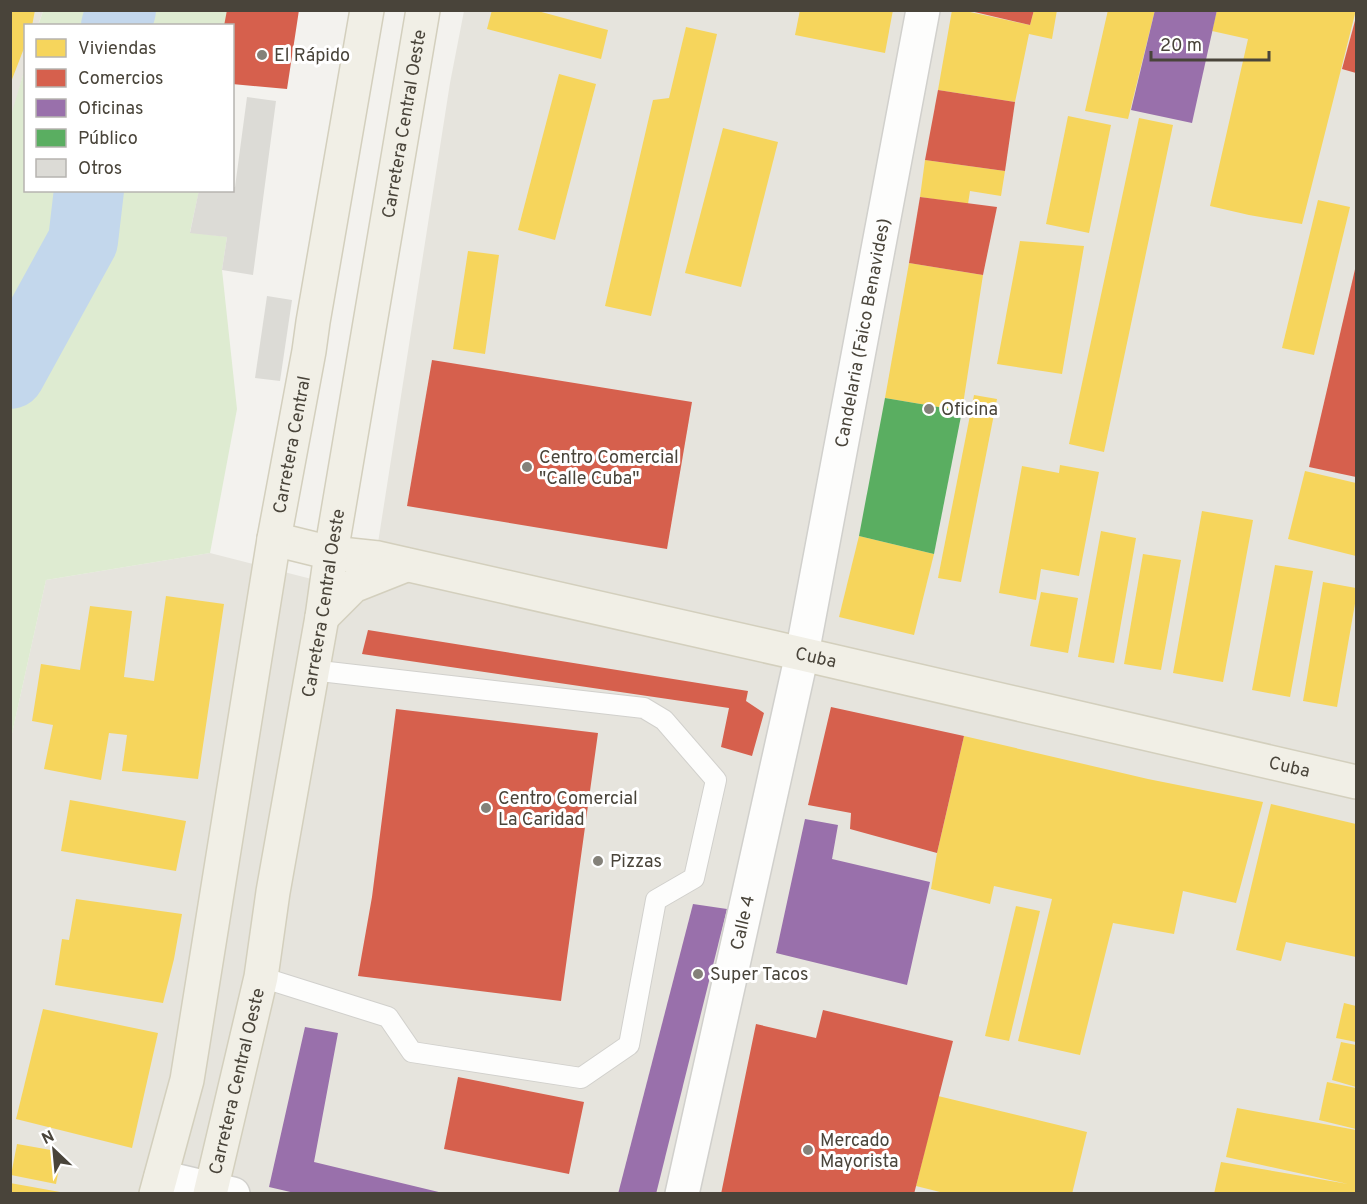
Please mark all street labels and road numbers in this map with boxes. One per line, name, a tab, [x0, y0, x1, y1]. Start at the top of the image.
street label: Carretera Central Oeste	[378, 28, 432, 220]
street label: Candelaria (Faico Benavides)	[831, 216, 897, 450]
street label: Carretera Central	[269, 374, 317, 516]
street label: Carretera Central Oeste	[298, 507, 351, 700]
street label: Cuba	[793, 643, 838, 675]
street label: Cuba	[1266, 752, 1312, 784]
street label: Calle 4	[727, 893, 761, 953]
street label: Carretera Central Oeste	[205, 986, 271, 1177]

